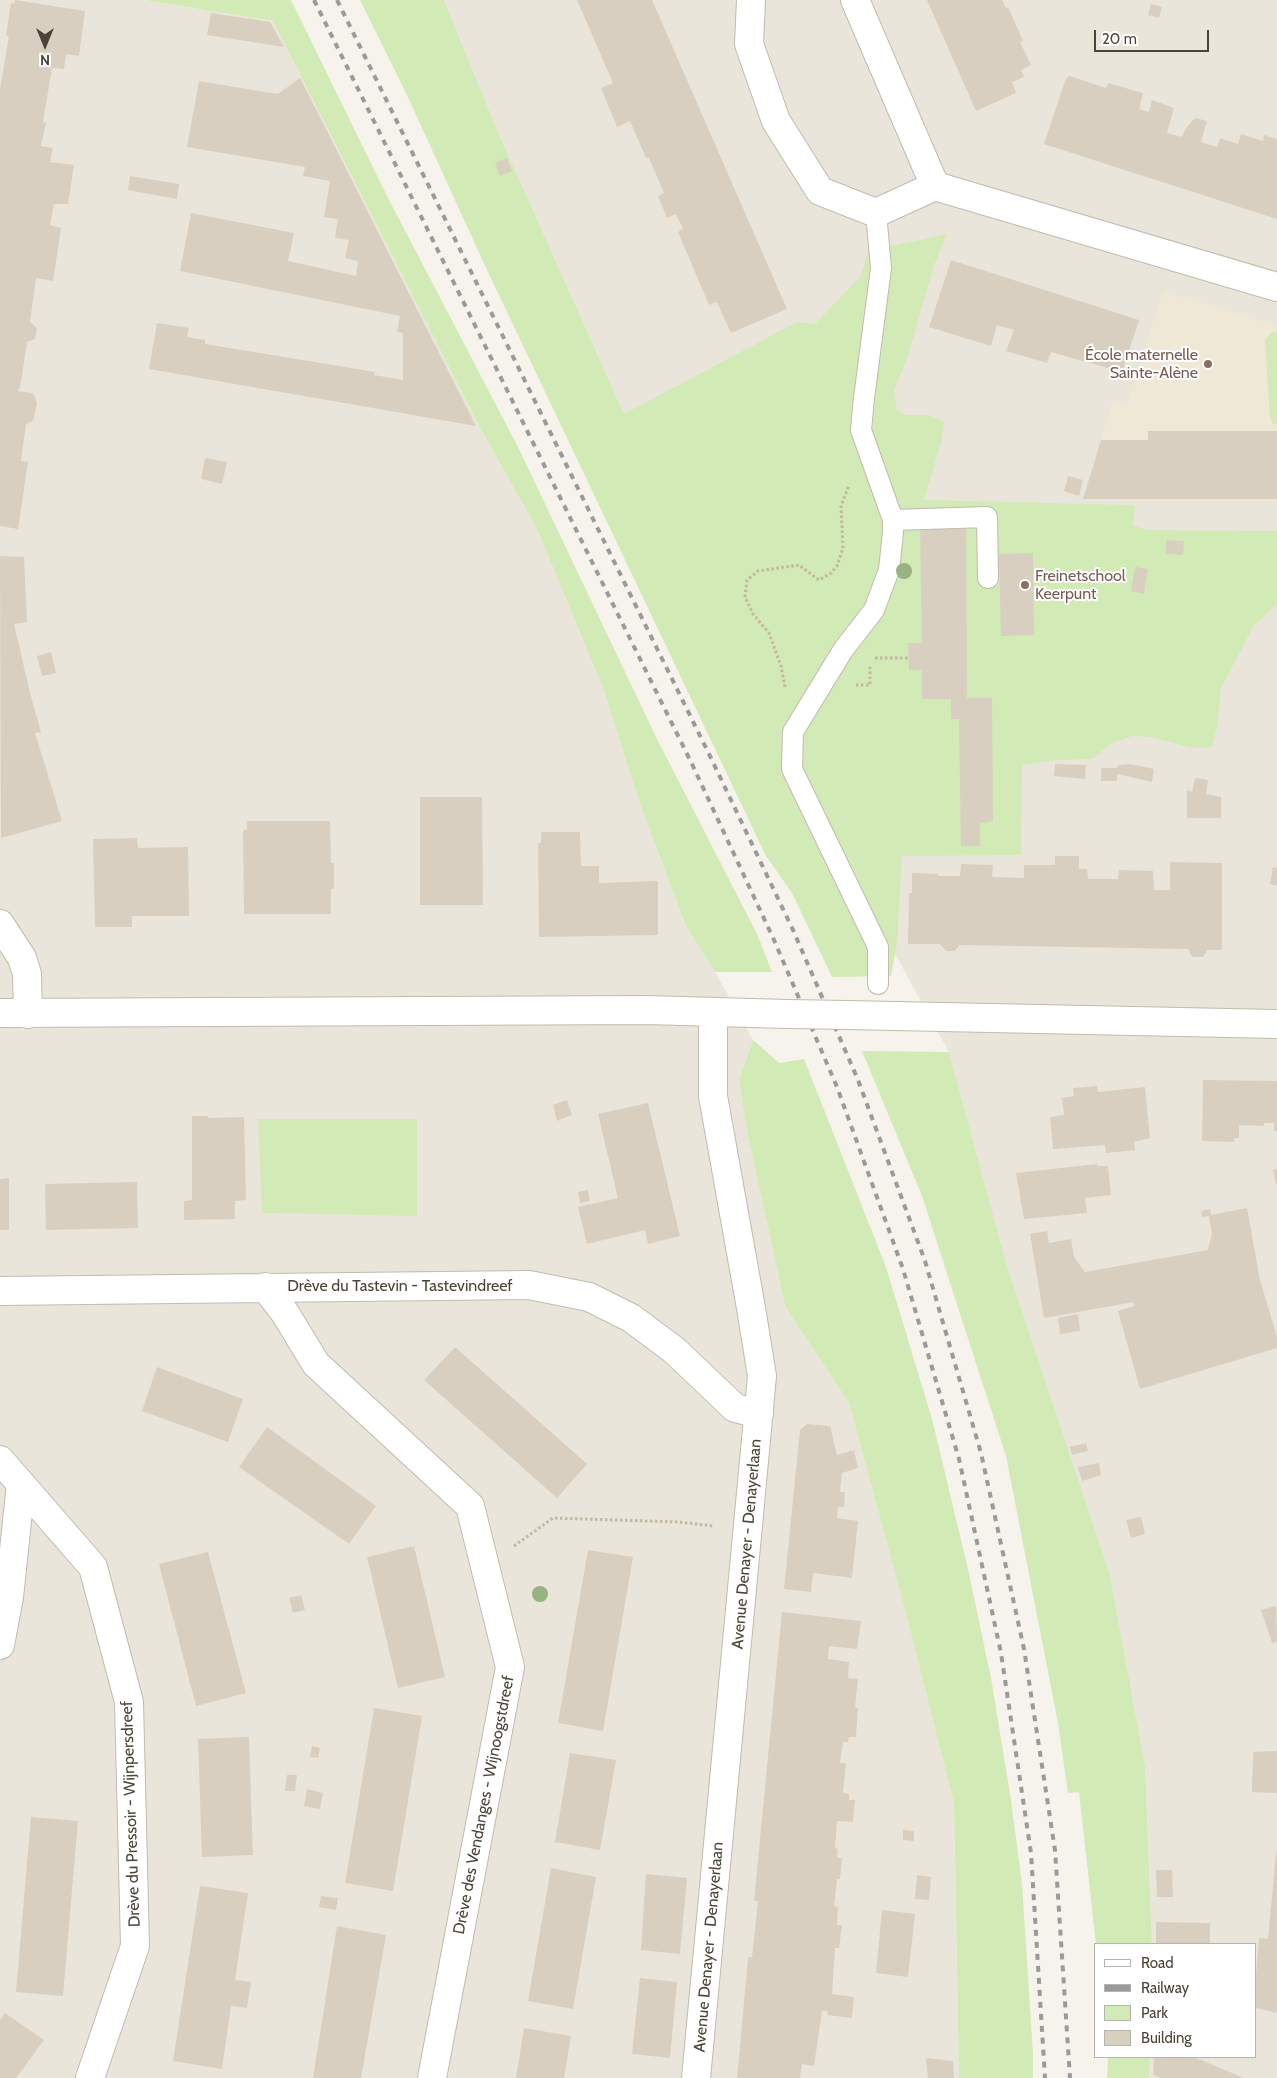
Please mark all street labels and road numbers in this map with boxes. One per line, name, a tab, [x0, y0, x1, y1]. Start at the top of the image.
street label: Drève du Tastevin - Tastevindreef	[287, 1276, 513, 1296]
street label: Avenue Denayer - Denayerlaan	[728, 1438, 766, 1650]
street label: Drève des Vendanges - Wijnoogstdreef	[449, 1674, 519, 1936]
street label: Drève du Pressoir - Wijnpersdreef	[117, 1701, 145, 1927]
street label: Avenue Denayer - Denayerlaan	[690, 1841, 728, 2053]

